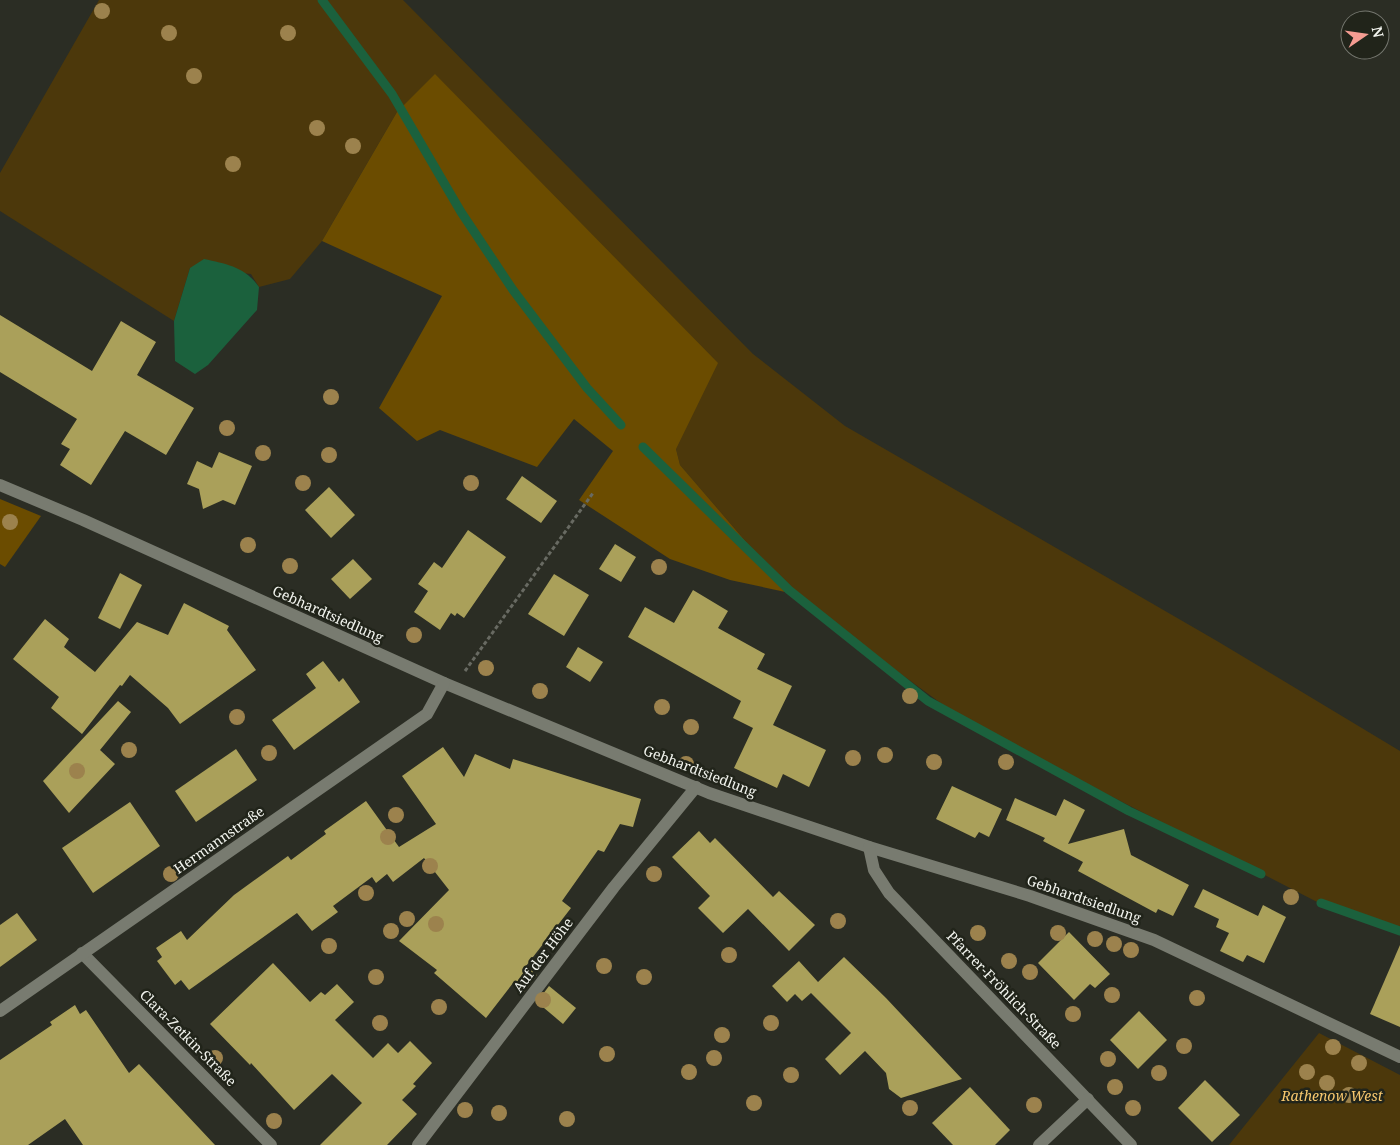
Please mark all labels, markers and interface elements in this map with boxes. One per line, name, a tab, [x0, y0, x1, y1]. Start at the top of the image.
north arrow	[1340, 10, 1390, 60]
text: N	[1368, 24, 1389, 39]
street label: Gebhardtsiedlung	[270, 581, 387, 647]
street label: Gebhardtsiedlung	[641, 740, 760, 801]
street label: Hermannstraße	[170, 801, 268, 878]
street label: Gebhardtsiedlung	[1025, 870, 1144, 927]
street label: Auf der Höhe	[508, 913, 577, 996]
street label: Pfarrer-Fröhlich-Straße	[943, 927, 1066, 1053]
street label: Clara-Zetkin-Straße	[136, 985, 241, 1090]
park label: Rathenow West	[1280, 1086, 1384, 1105]

